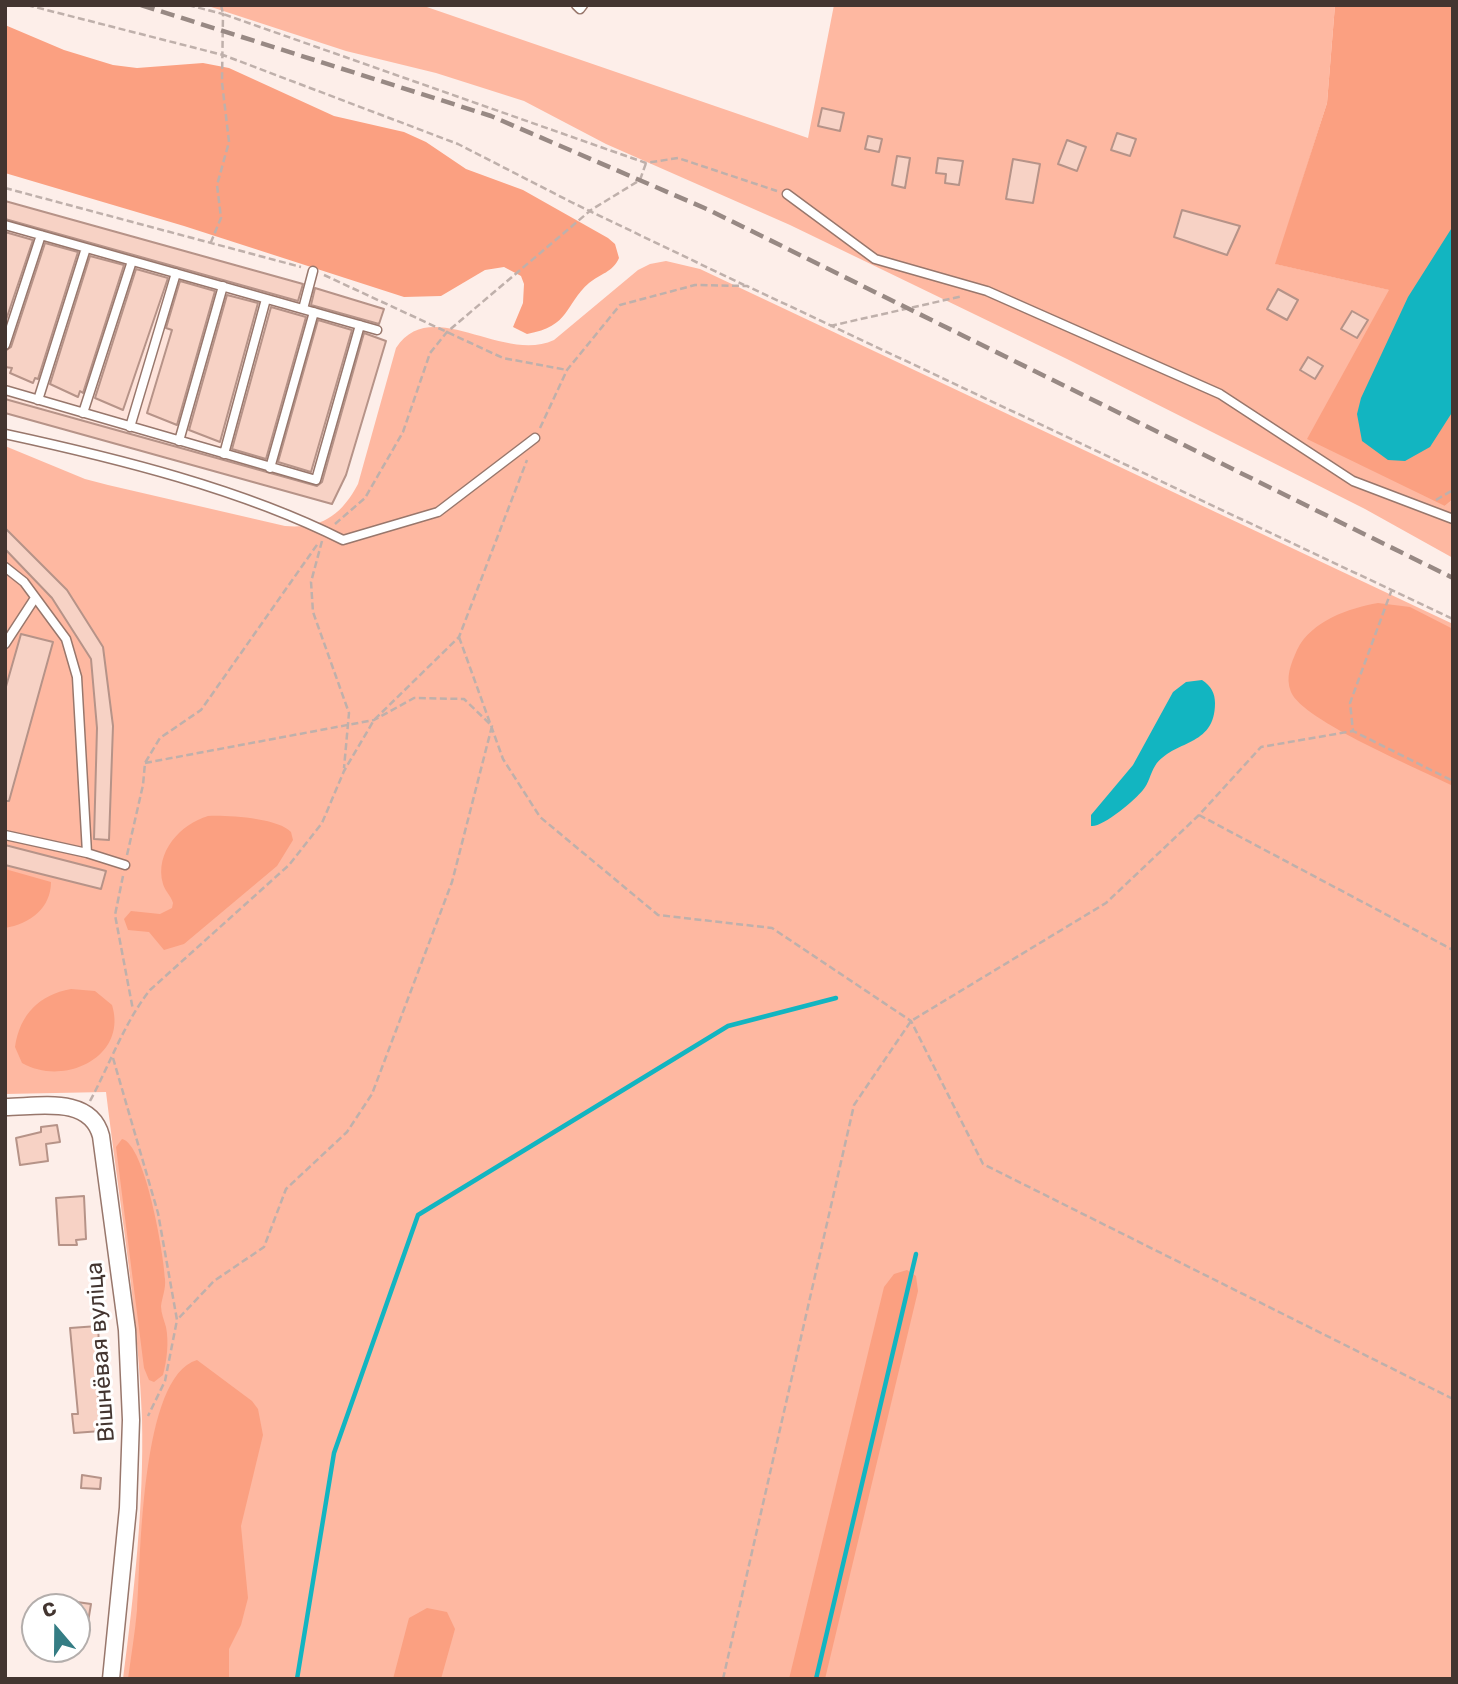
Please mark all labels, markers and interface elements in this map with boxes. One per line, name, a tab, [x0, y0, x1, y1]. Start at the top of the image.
street label: Вішнёвая вуліца	[81, 1261, 121, 1443]
north arrow	[21, 1593, 91, 1663]
text: С	[39, 1597, 60, 1623]

